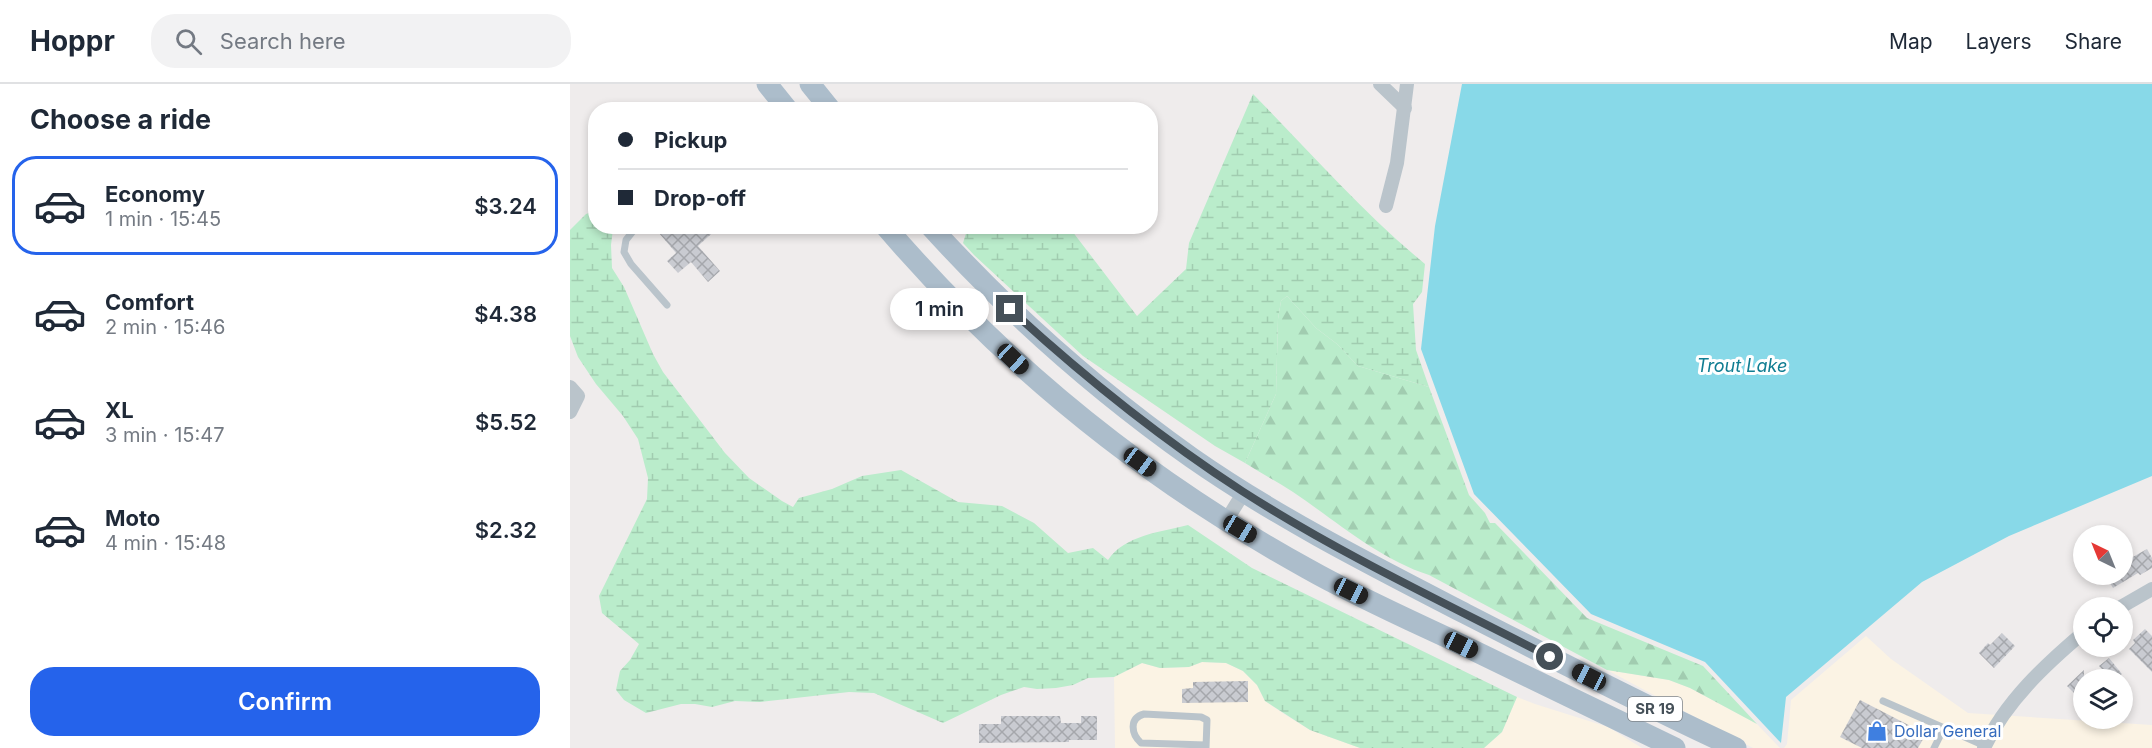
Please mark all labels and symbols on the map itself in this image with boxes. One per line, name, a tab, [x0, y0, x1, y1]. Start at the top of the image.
callout: 1 min	[890, 288, 989, 330]
route end	[996, 295, 1023, 322]
car	[994, 340, 1032, 378]
water label: Trout Lake	[1697, 355, 1787, 376]
car	[1120, 444, 1160, 480]
car	[1220, 512, 1260, 546]
north arrow	[2073, 525, 2133, 585]
car	[1331, 575, 1371, 607]
car	[1441, 629, 1481, 661]
route start	[1536, 643, 1563, 670]
car	[1569, 661, 1609, 693]
road number: SR 19	[1628, 697, 1682, 721]
shop icon: Dollar General	[1865, 719, 1889, 743]
place label: Dollar General	[1894, 721, 2001, 741]

